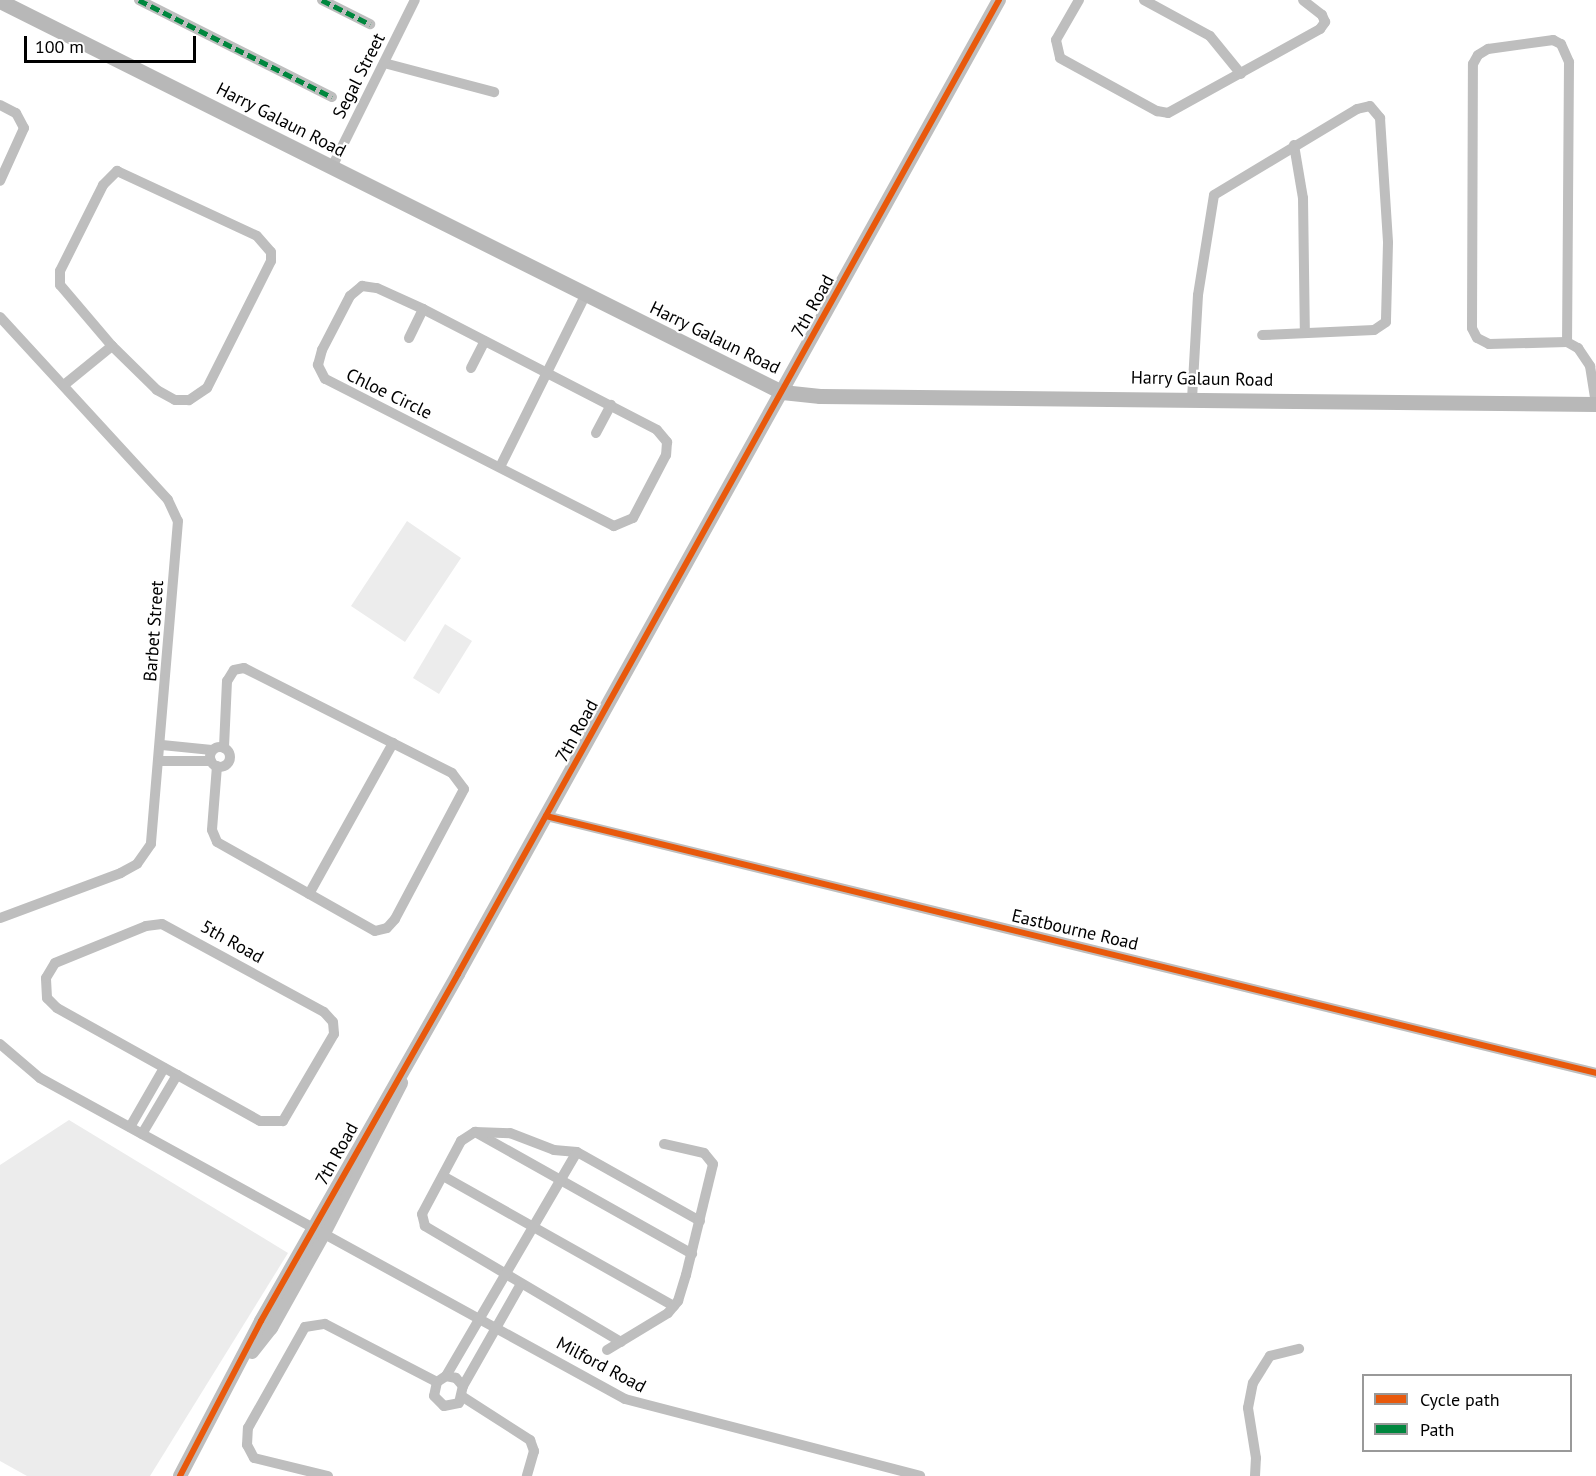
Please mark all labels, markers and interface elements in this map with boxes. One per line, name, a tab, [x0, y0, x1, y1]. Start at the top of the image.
scale bar	[27, 24, 200, 62]
street label: Segal Street	[328, 30, 390, 122]
text: 100 m	[35, 35, 84, 58]
street label: Harry Galaun Road	[212, 78, 350, 162]
street label: 7th Road	[787, 271, 839, 341]
street label: Harry Galaun Road	[646, 297, 784, 379]
street label: Chloe Circle	[343, 364, 435, 424]
street label: Harry Galaun Road	[1130, 367, 1274, 391]
street label: Barbet Street	[140, 580, 168, 682]
street label: 7th Road	[551, 696, 603, 766]
street label: Eastbourne Road	[1010, 905, 1140, 955]
street label: 5th Road	[197, 916, 267, 968]
street label: 7th Road	[311, 1119, 363, 1189]
street label: Milford Road	[553, 1332, 649, 1398]
legend	[1362, 1374, 1572, 1452]
text: Cycle path	[1420, 1388, 1500, 1411]
text: Path	[1420, 1418, 1454, 1441]

